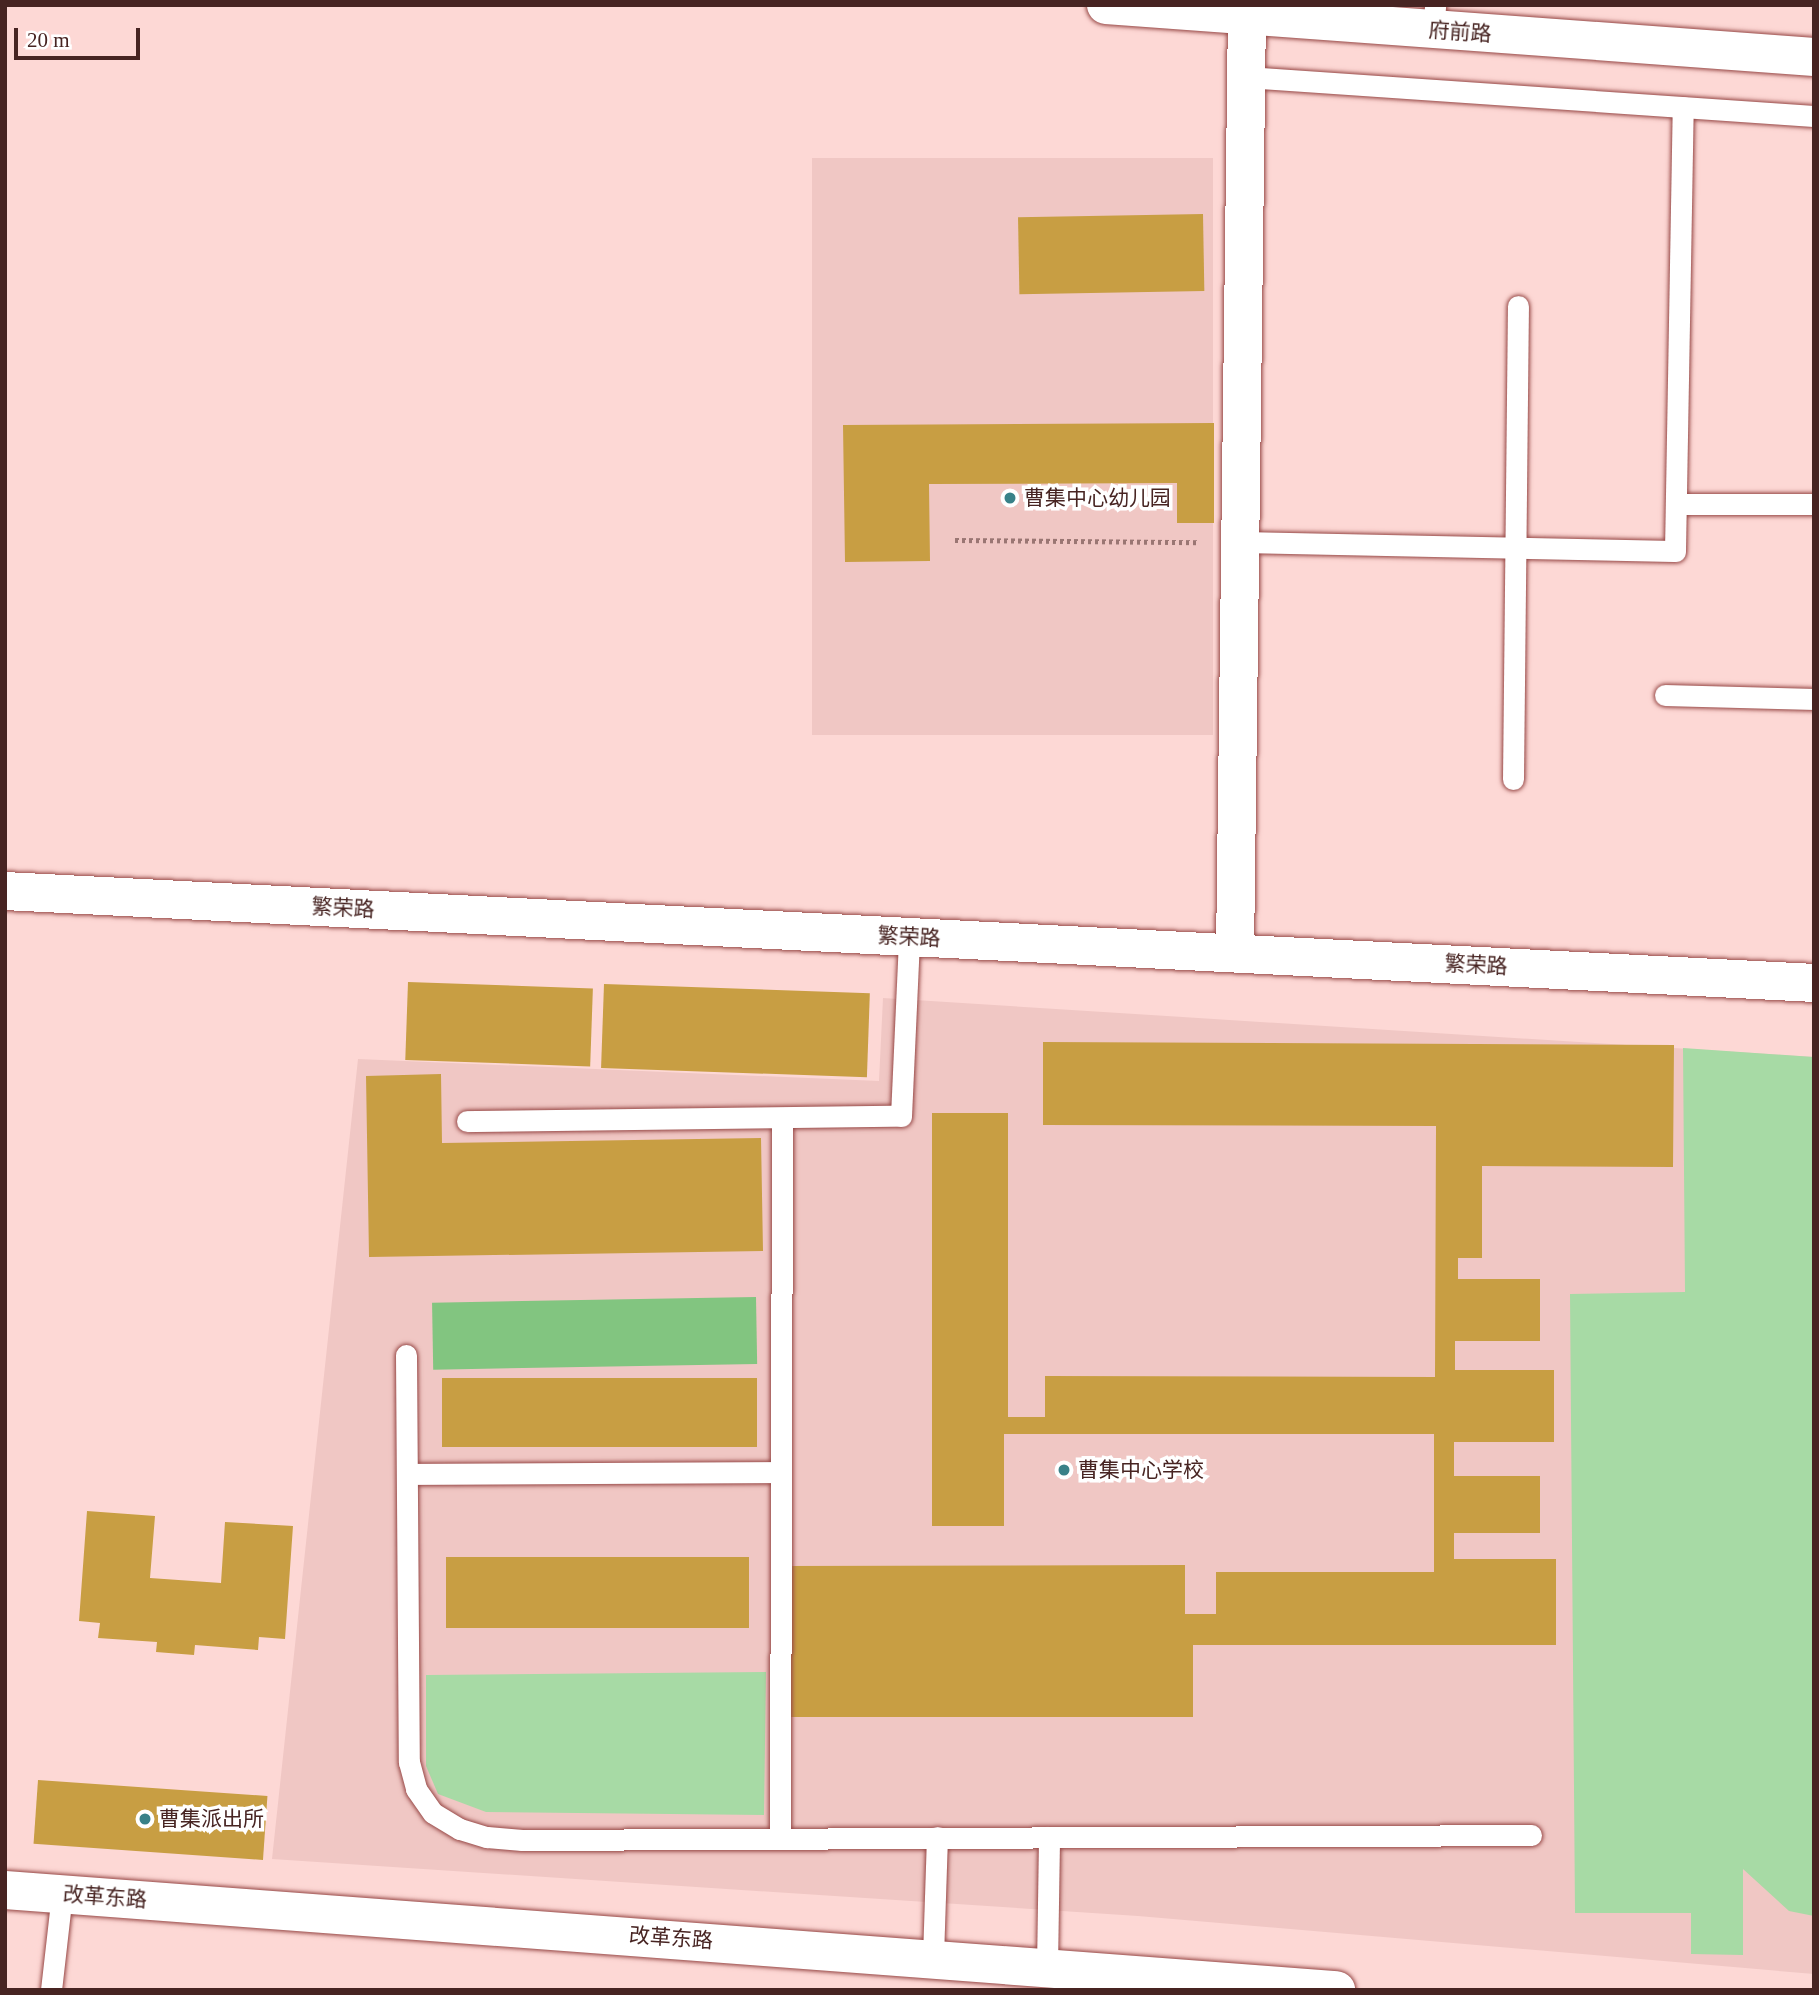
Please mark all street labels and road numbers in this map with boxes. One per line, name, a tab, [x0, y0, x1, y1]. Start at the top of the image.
street label: 府前路	[1428, 17, 1492, 47]
street label: 繁荣路	[311, 894, 375, 922]
street label: 繁荣路	[877, 923, 941, 951]
street label: 繁荣路	[1444, 951, 1508, 979]
street label: 改革东路	[62, 1882, 148, 1912]
street label: 改革东路	[628, 1923, 714, 1953]

